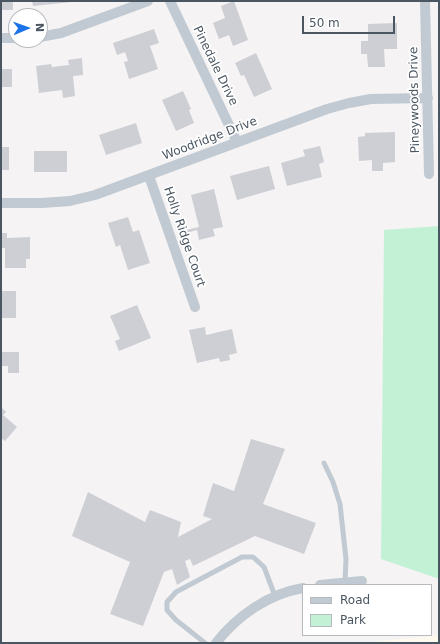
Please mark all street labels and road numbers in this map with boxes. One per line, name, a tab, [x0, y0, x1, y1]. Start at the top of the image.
street label: Pinedale Drive	[190, 24, 240, 108]
street label: Pineywoods Drive	[407, 47, 423, 153]
street label: Woodridge Drive	[161, 114, 259, 164]
street label: Holly Ridge Court	[160, 185, 208, 289]

